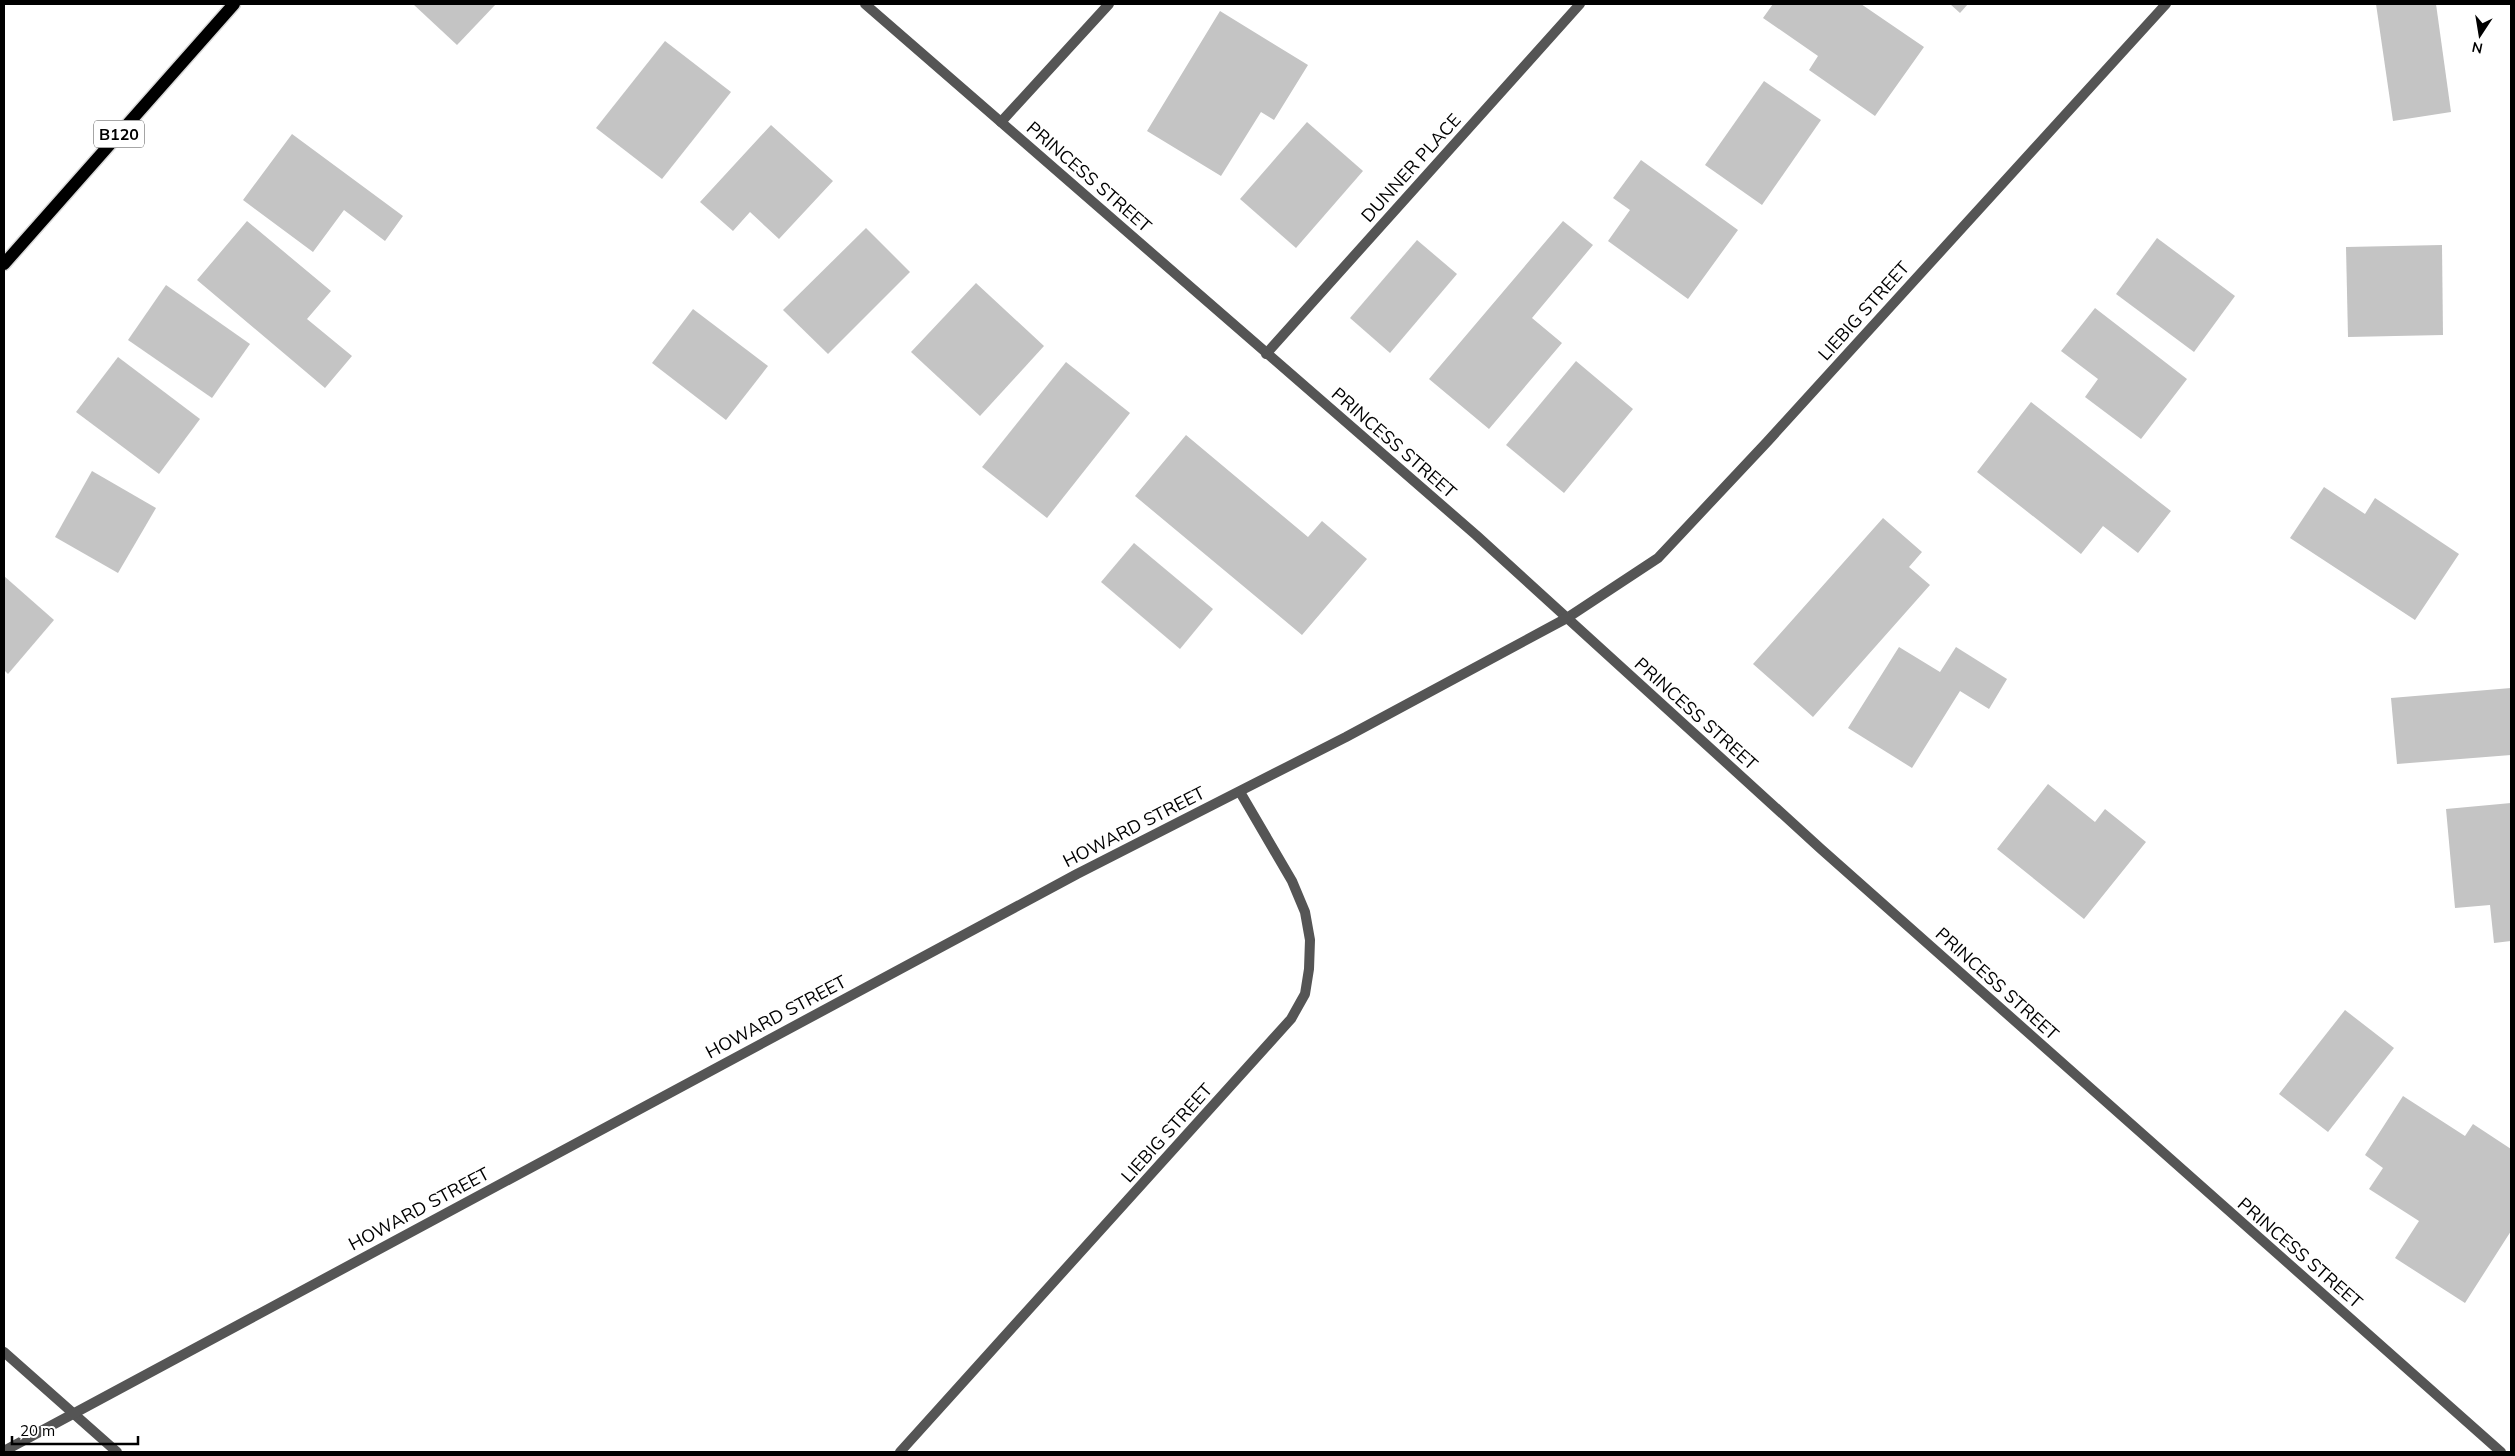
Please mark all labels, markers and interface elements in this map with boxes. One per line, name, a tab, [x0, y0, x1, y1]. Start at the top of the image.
north arrow	[2455, 10, 2505, 60]
text: N	[2470, 38, 2484, 58]
street label: DUNNER PLACE	[1356, 109, 1465, 227]
street label: PRINCESS STREET	[1022, 116, 1157, 237]
road number: B120	[94, 120, 144, 148]
street label: LIEBIG STREET	[1813, 256, 1914, 365]
street label: PRINCESS STREET	[1327, 382, 1462, 503]
street label: PRINCESS STREET	[1630, 652, 1763, 775]
street label: HOWARD STREET	[1059, 781, 1209, 872]
street label: PRINCESS STREET	[1931, 922, 2064, 1045]
street label: HOWARD STREET	[701, 970, 850, 1063]
street label: LIEBIG STREET	[1116, 1078, 1217, 1187]
street label: HOWARD STREET	[344, 1162, 493, 1255]
street label: PRINCESS STREET	[2233, 1192, 2368, 1313]
scale bar	[12, 1414, 139, 1446]
text: 20 m	[20, 1421, 55, 1440]

